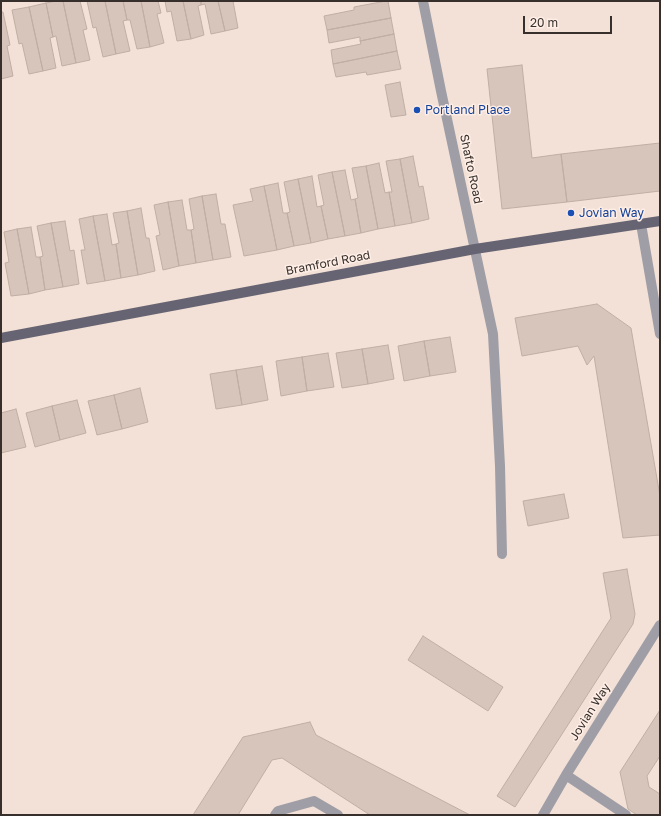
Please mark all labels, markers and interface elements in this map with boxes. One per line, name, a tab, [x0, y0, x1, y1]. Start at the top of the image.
scale bar	[525, 8, 614, 34]
text: 20 m	[530, 15, 558, 30]
place label: Portland Place	[425, 103, 510, 117]
marker: Portland Place	[412, 105, 422, 115]
street label: Shafto Road	[457, 133, 485, 205]
place label: Jovian Way	[579, 206, 644, 220]
marker: Jovian Way	[566, 208, 576, 218]
street label: Bramford Road	[285, 248, 371, 278]
street label: Jovian Way	[567, 681, 613, 743]

